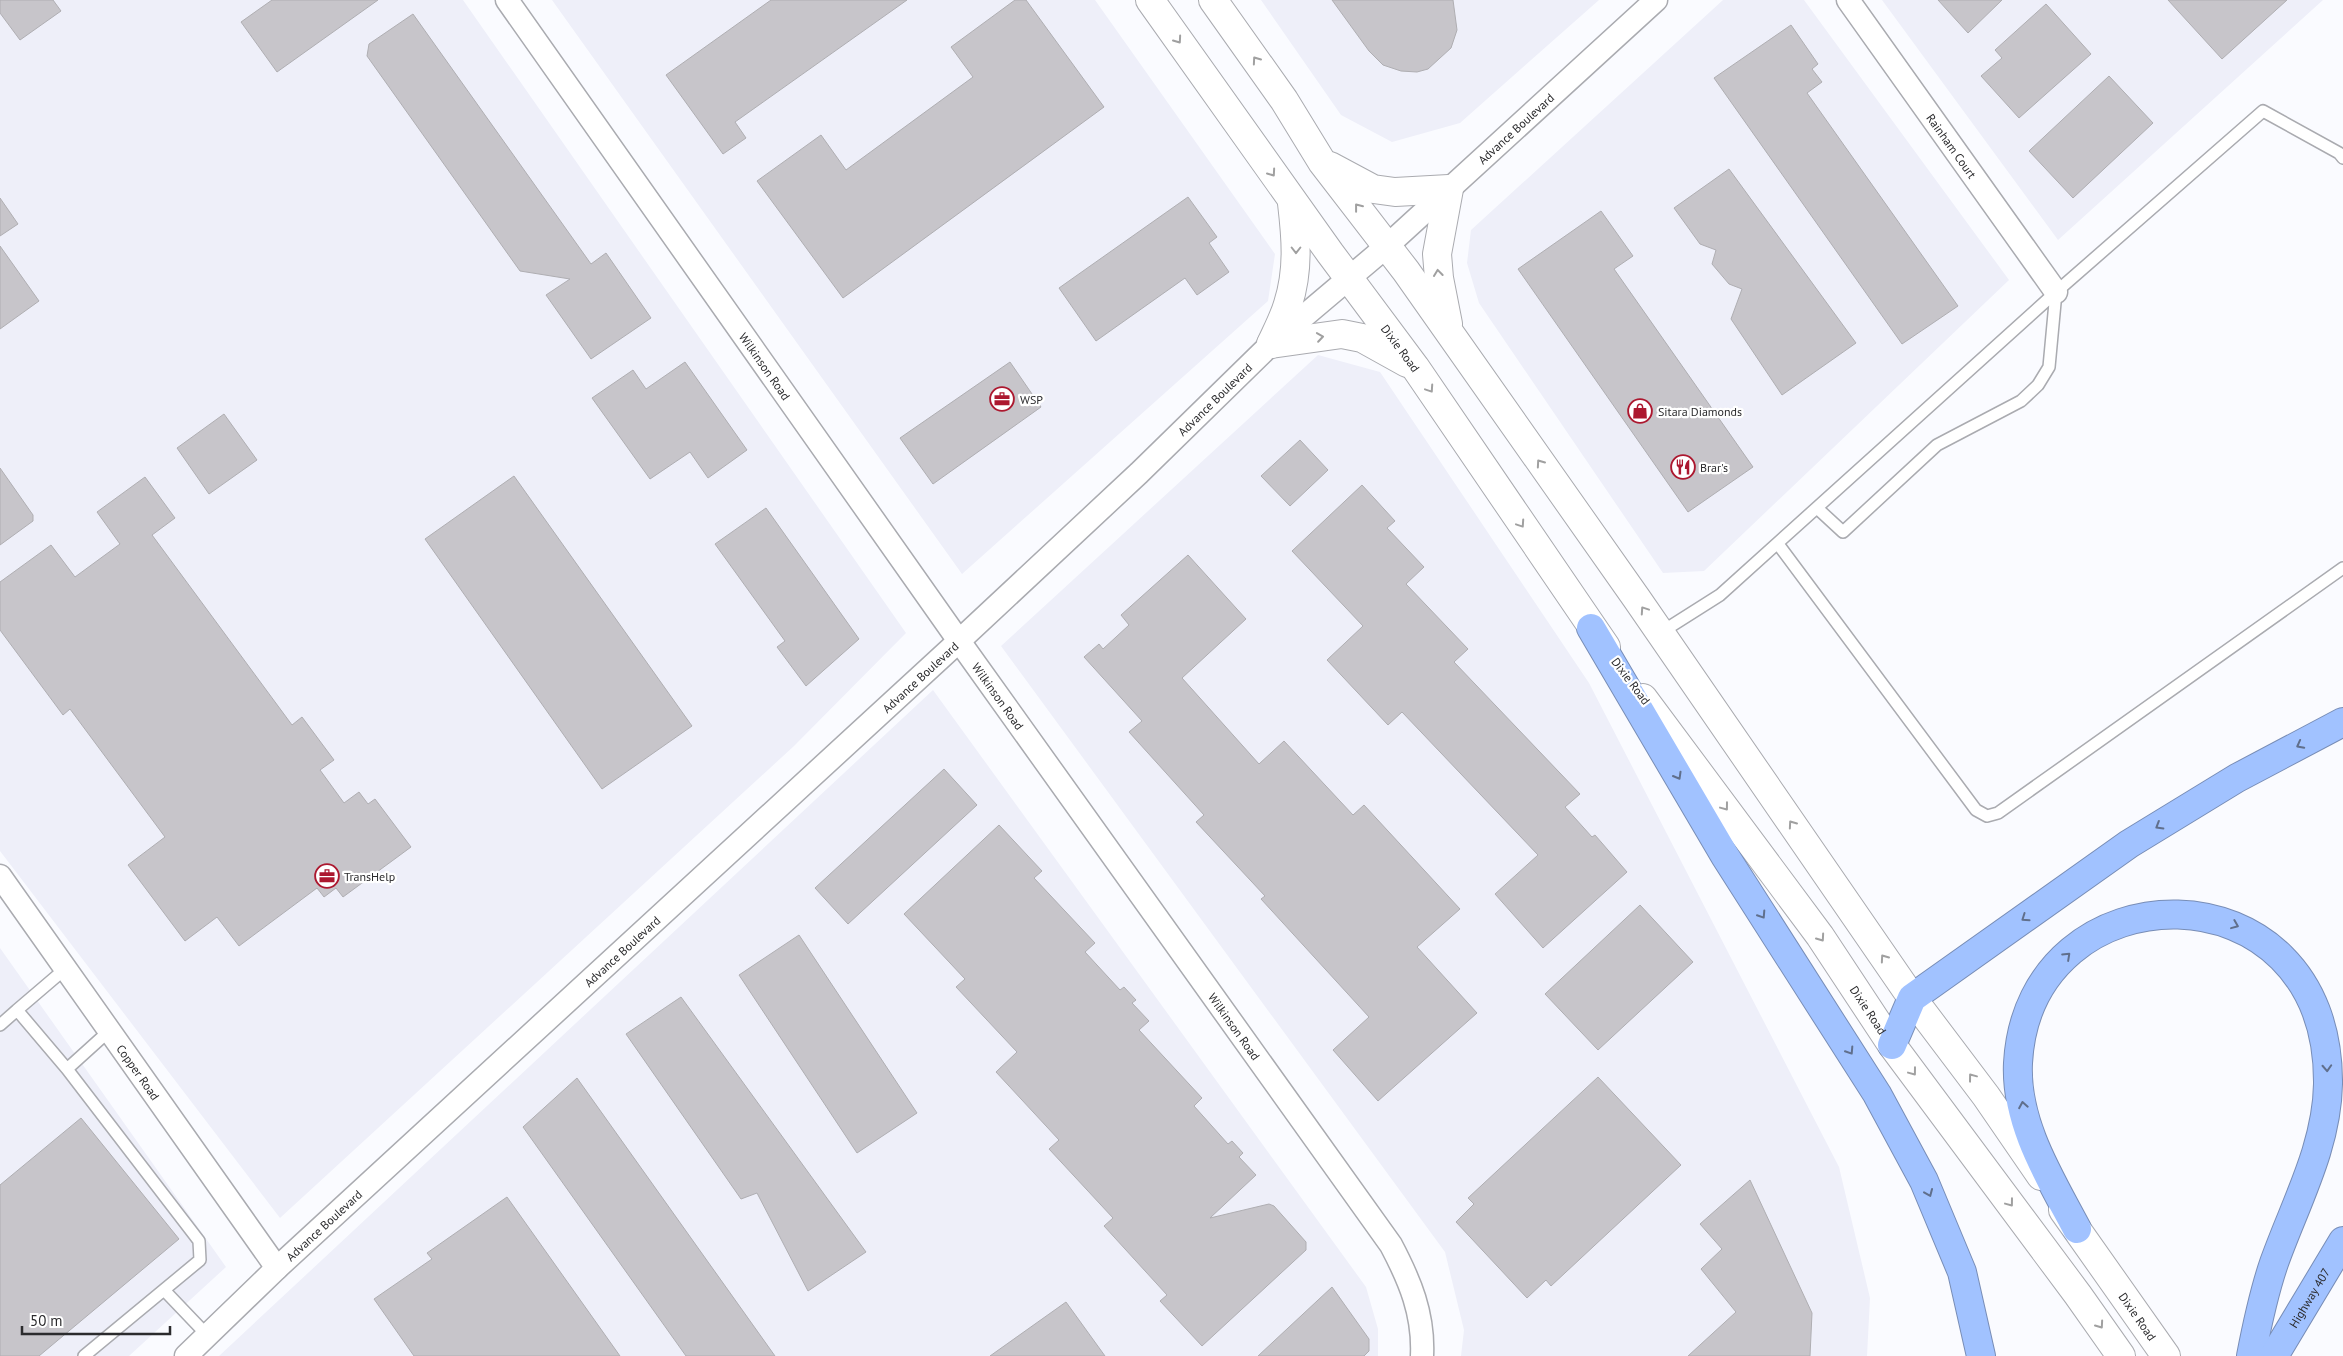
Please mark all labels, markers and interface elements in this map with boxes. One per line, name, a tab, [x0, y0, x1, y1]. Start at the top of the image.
one-way arrow	[1172, 34, 1181, 44]
one-way arrow	[1253, 57, 1261, 66]
street label: Advance Boulevard	[1474, 90, 1557, 167]
street label: Rainham Court	[1924, 110, 1980, 181]
one-way arrow	[1266, 167, 1275, 177]
one-way arrow	[1355, 204, 1363, 213]
one-way arrow	[1291, 246, 1301, 254]
one-way arrow	[1433, 268, 1444, 276]
street label: Dixie Road	[1378, 321, 1423, 374]
street label: Wilkinson Road	[736, 330, 794, 403]
one-way arrow	[1316, 332, 1324, 343]
street label: Advance Boulevard	[1174, 359, 1255, 439]
one-way arrow	[1424, 383, 1433, 393]
office icon: WSP	[989, 386, 1015, 412]
place label: WSP	[1020, 392, 1043, 407]
shop icon: Sitara Diamonds	[1627, 398, 1653, 424]
place label: Sitara Diamonds	[1658, 404, 1742, 419]
restaurant icon: Brar's	[1670, 454, 1696, 480]
one-way arrow	[1538, 460, 1546, 469]
place label: Brar's	[1700, 460, 1728, 475]
one-way arrow	[1515, 518, 1524, 527]
one-way arrow	[1641, 606, 1650, 616]
street label: Advance Boulevard	[879, 638, 961, 716]
street label: Dixie Road	[1608, 654, 1654, 708]
street label: Wilkinson Road	[969, 660, 1027, 733]
one-way arrow	[2296, 739, 2305, 749]
one-way arrow	[1671, 770, 1681, 779]
one-way arrow	[1719, 802, 1728, 811]
one-way arrow	[2155, 819, 2164, 829]
one-way arrow	[1789, 820, 1798, 830]
office icon: TransHelp	[314, 863, 340, 889]
place label: TransHelp	[344, 869, 395, 884]
one-way arrow	[1756, 909, 1765, 918]
street label: Advance Boulevard	[581, 912, 663, 990]
one-way arrow	[2021, 912, 2031, 921]
one-way arrow	[2230, 919, 2239, 930]
one-way arrow	[1815, 932, 1824, 942]
one-way arrow	[2061, 953, 2070, 962]
one-way arrow	[1881, 954, 1890, 964]
street label: Dixie Road	[1847, 983, 1890, 1037]
street label: Wilkinson Road	[1205, 990, 1264, 1063]
street label: Copper Road	[114, 1041, 163, 1103]
one-way arrow	[1843, 1046, 1853, 1055]
one-way arrow	[2322, 1064, 2333, 1072]
one-way arrow	[1907, 1066, 1916, 1076]
one-way arrow	[1969, 1073, 1978, 1083]
one-way arrow	[2018, 1100, 2028, 1109]
street label: Advance Boulevard	[283, 1186, 365, 1264]
one-way arrow	[1923, 1188, 1933, 1197]
one-way arrow	[2004, 1197, 2013, 1207]
street label: Highway 407	[2285, 1265, 2333, 1330]
street label: Dixie Road	[2116, 1289, 2160, 1343]
scale bar	[22, 1304, 170, 1336]
text: 50 m	[30, 1311, 63, 1330]
one-way arrow	[2094, 1320, 2103, 1329]

